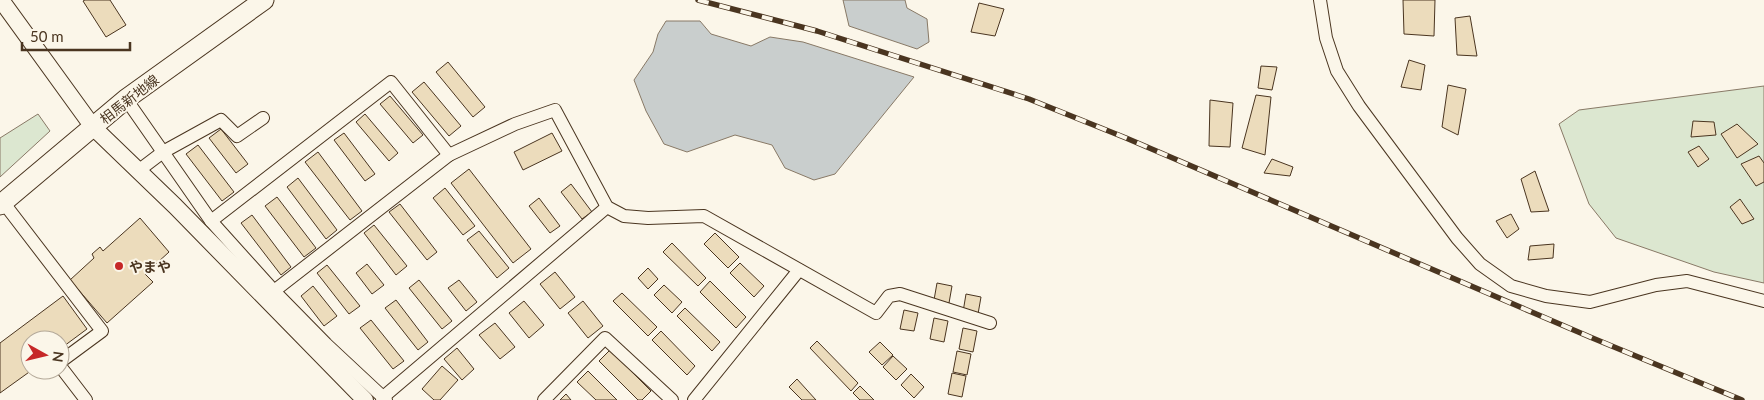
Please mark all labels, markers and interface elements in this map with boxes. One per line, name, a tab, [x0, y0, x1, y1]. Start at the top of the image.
scale bar	[22, 20, 130, 52]
text: 50 m	[30, 27, 64, 45]
street label: 相馬新地線	[96, 71, 162, 127]
place label: やまや	[129, 258, 171, 275]
marker: やまや	[113, 260, 125, 272]
north arrow	[20, 330, 70, 380]
text: N	[49, 350, 68, 363]

